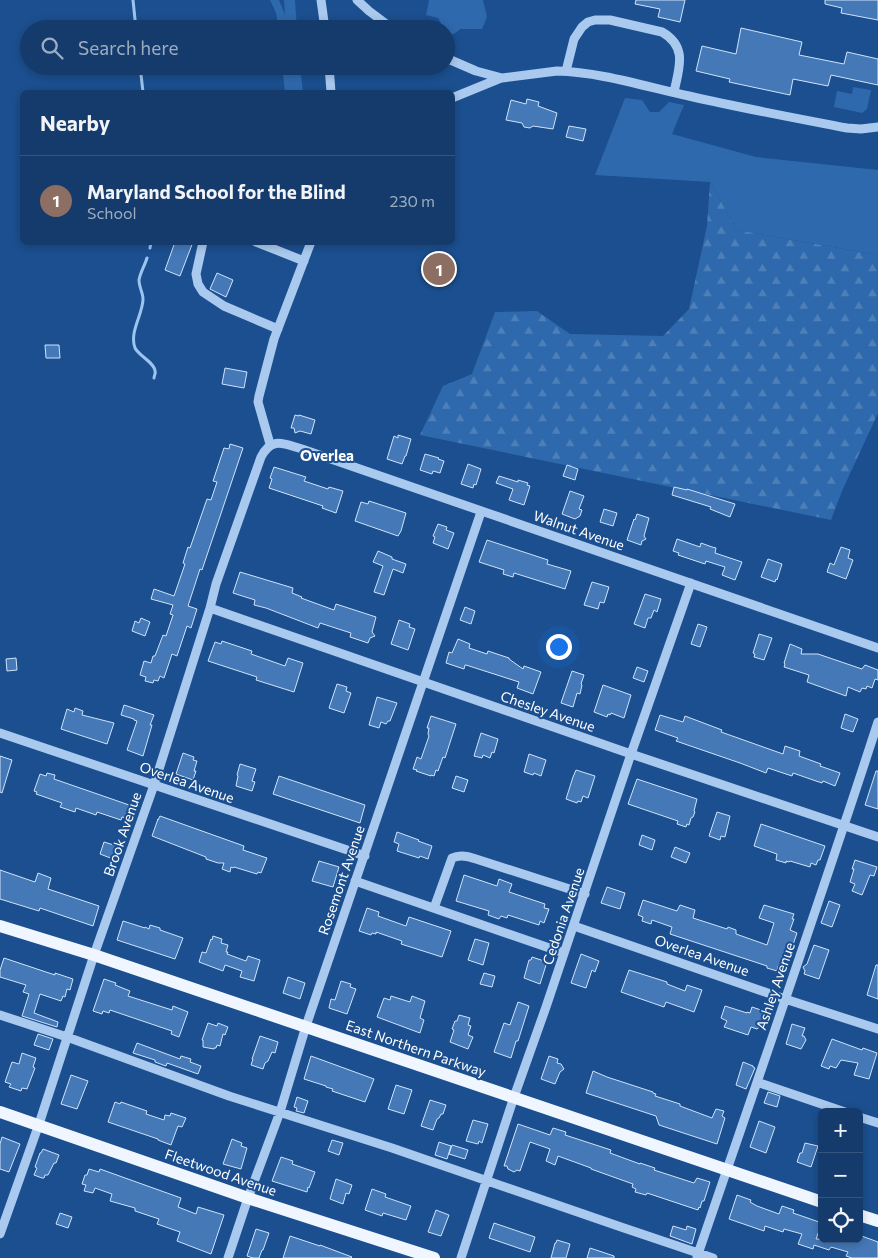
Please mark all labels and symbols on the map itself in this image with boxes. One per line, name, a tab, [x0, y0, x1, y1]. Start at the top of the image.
pin: 1	[423, 250, 455, 288]
district label: Overlea	[300, 446, 354, 464]
street label: Walnut Avenue	[531, 506, 627, 554]
your location	[546, 634, 572, 660]
street label: Chesley Avenue	[499, 687, 597, 735]
street label: Overlea Avenue	[137, 758, 237, 806]
street label: Brook Avenue	[100, 790, 144, 878]
street label: Rosemont Avenue	[314, 823, 368, 937]
street label: Cedonia Avenue	[538, 865, 588, 967]
street label: Overlea Avenue	[652, 931, 752, 979]
street label: Ashley Avenue	[752, 940, 798, 1032]
street label: East Northern Parkway	[344, 1016, 488, 1080]
street label: Fleetwood Avenue	[163, 1145, 279, 1199]

